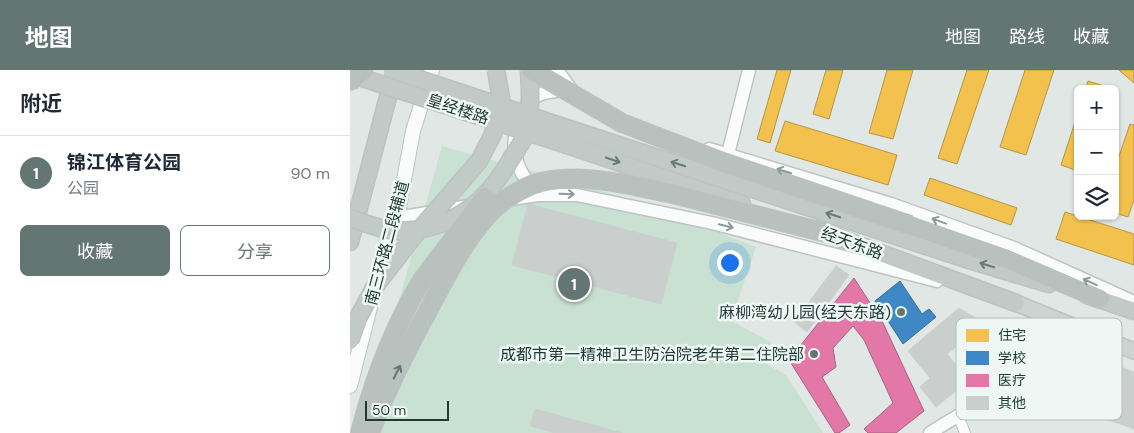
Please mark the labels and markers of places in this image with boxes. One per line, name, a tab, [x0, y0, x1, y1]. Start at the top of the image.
pin: 1	[558, 265, 590, 303]
place label: 麻柳湾幼儿园(经天东路)	[719, 302, 891, 323]
marker: 麻柳湾幼儿园(经天东路)	[895, 306, 907, 318]
place label: 成都市第一精神卫生防治院老年第二住院部	[500, 344, 804, 365]
marker: 成都市第一精神卫生防治院老年第二住院部	[808, 348, 820, 360]

